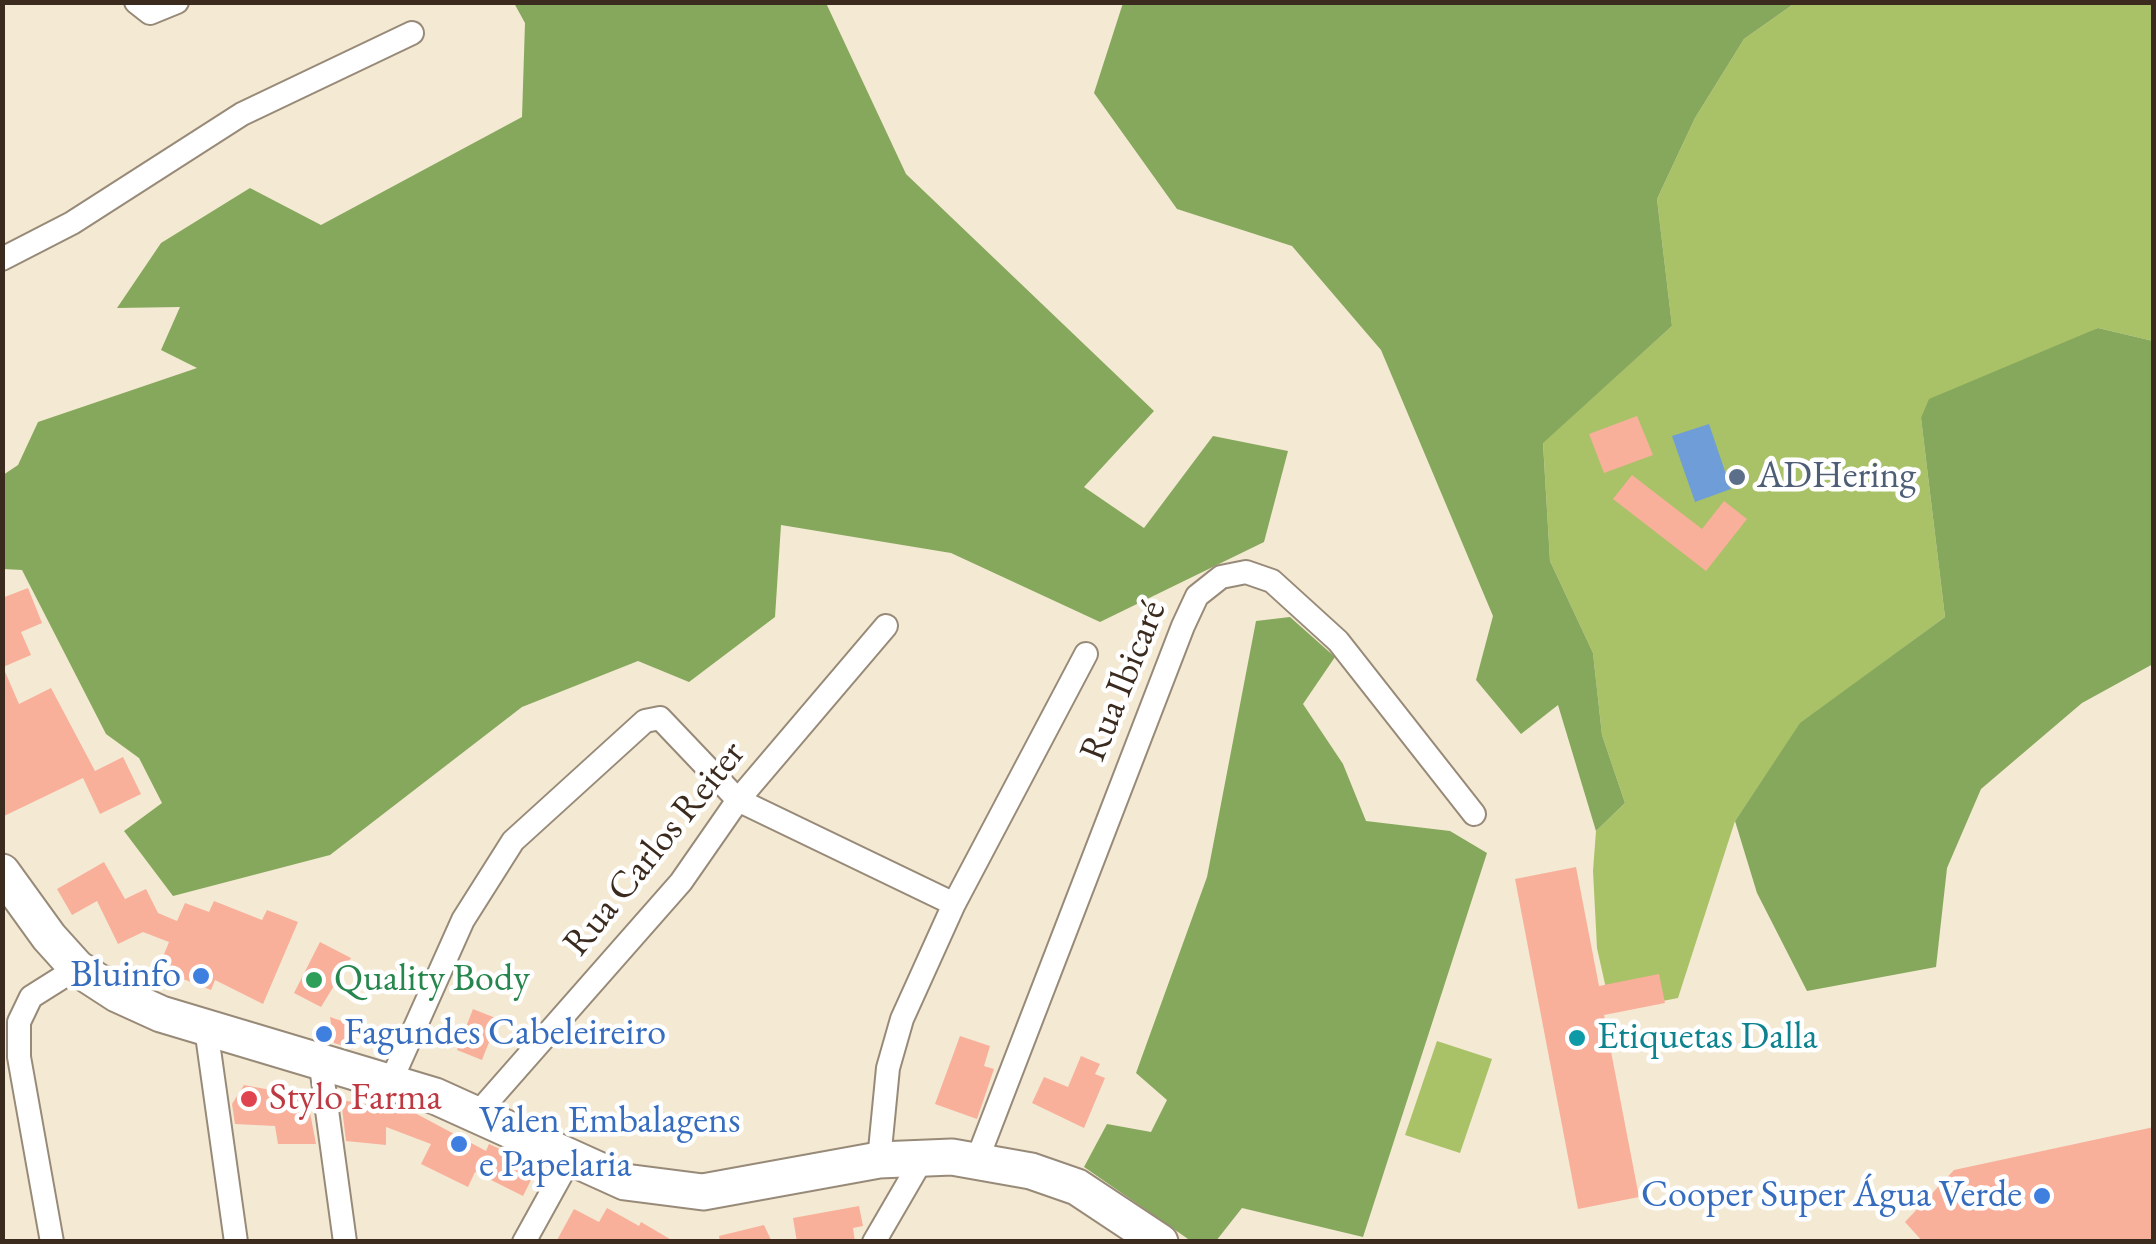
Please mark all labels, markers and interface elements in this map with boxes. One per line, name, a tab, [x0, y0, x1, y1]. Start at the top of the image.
place label: ADHering	[1757, 454, 1916, 500]
marker: ADHering	[1726, 466, 1748, 488]
street label: Rua Ibicaré	[1071, 594, 1177, 768]
street label: Rua Carlos Reiter	[554, 732, 756, 966]
place label: Bluinfo	[70, 953, 181, 999]
place label: Quality Body	[334, 957, 530, 1003]
marker: Bluinfo	[190, 965, 212, 987]
marker: Quality Body	[303, 969, 325, 991]
place label: Fagundes Cabeleireiro	[344, 1011, 666, 1057]
place label: Etiquetas Dalla	[1597, 1015, 1818, 1061]
marker: Fagundes Cabeleireiro	[313, 1023, 335, 1045]
marker: Etiquetas Dalla	[1566, 1027, 1588, 1049]
place label: Stylo Farma	[269, 1076, 442, 1122]
marker: Stylo Farma	[238, 1088, 260, 1110]
place label: Valen Embalagens e Papelaria	[479, 1099, 740, 1188]
marker: Valen Embalagens e Papelaria	[448, 1133, 470, 1155]
place label: Cooper Super Água Verde	[1641, 1173, 2022, 1219]
marker: Cooper Super Água Verde	[2031, 1185, 2053, 1207]

